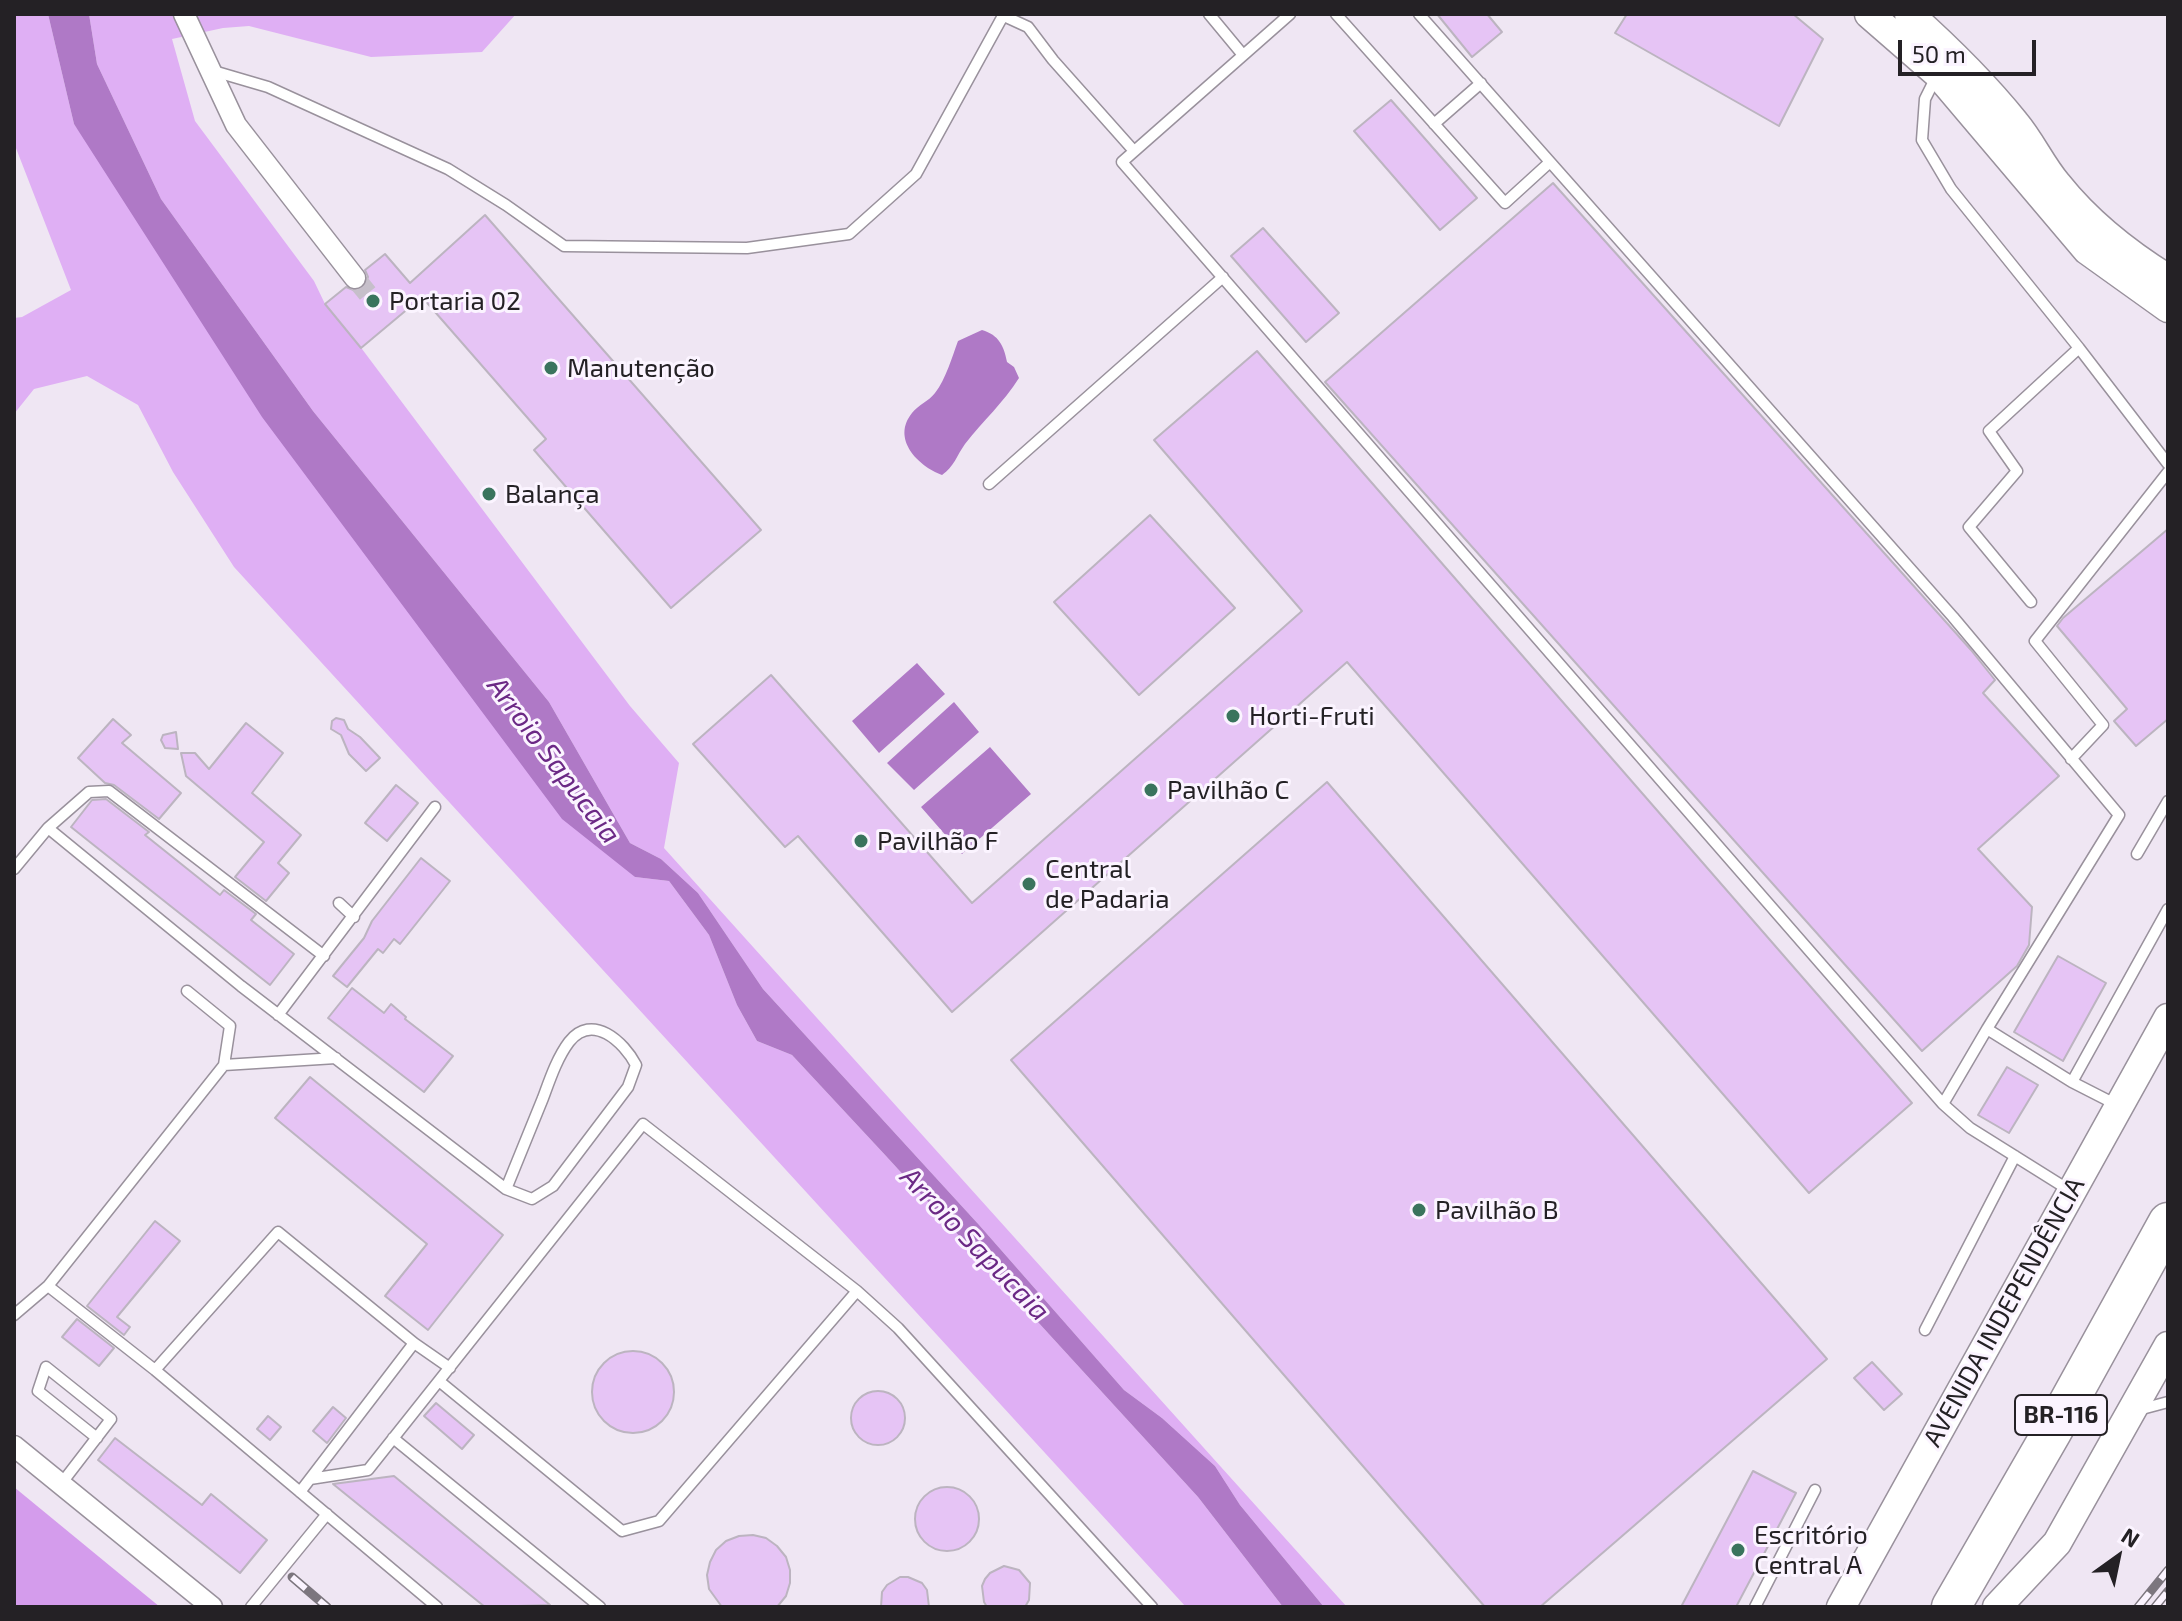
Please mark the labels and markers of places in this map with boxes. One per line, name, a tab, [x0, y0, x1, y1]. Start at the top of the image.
place label: Portaria 02	[389, 285, 521, 317]
marker: Portaria 02	[364, 292, 382, 310]
place label: Manutenção	[567, 352, 715, 384]
marker: Manutenção	[542, 359, 560, 377]
place label: Balança	[505, 478, 599, 510]
marker: Balança	[480, 485, 498, 503]
place label: Horti-Fruti	[1249, 700, 1375, 732]
marker: Horti-Fruti	[1224, 707, 1242, 725]
place label: Pavilhão C	[1167, 774, 1289, 806]
marker: Pavilhão C	[1142, 781, 1160, 799]
place label: Pavilhão F	[877, 825, 998, 857]
marker: Pavilhão F	[852, 832, 870, 850]
place label: Central de Padaria	[1045, 853, 1169, 914]
marker: Central de Padaria	[1020, 875, 1038, 893]
place label: Pavilhão B	[1435, 1194, 1559, 1226]
marker: Pavilhão B	[1410, 1201, 1428, 1219]
place label: Escritório Central A	[1754, 1519, 1868, 1580]
marker: Escritório Central A	[1729, 1541, 1747, 1559]

